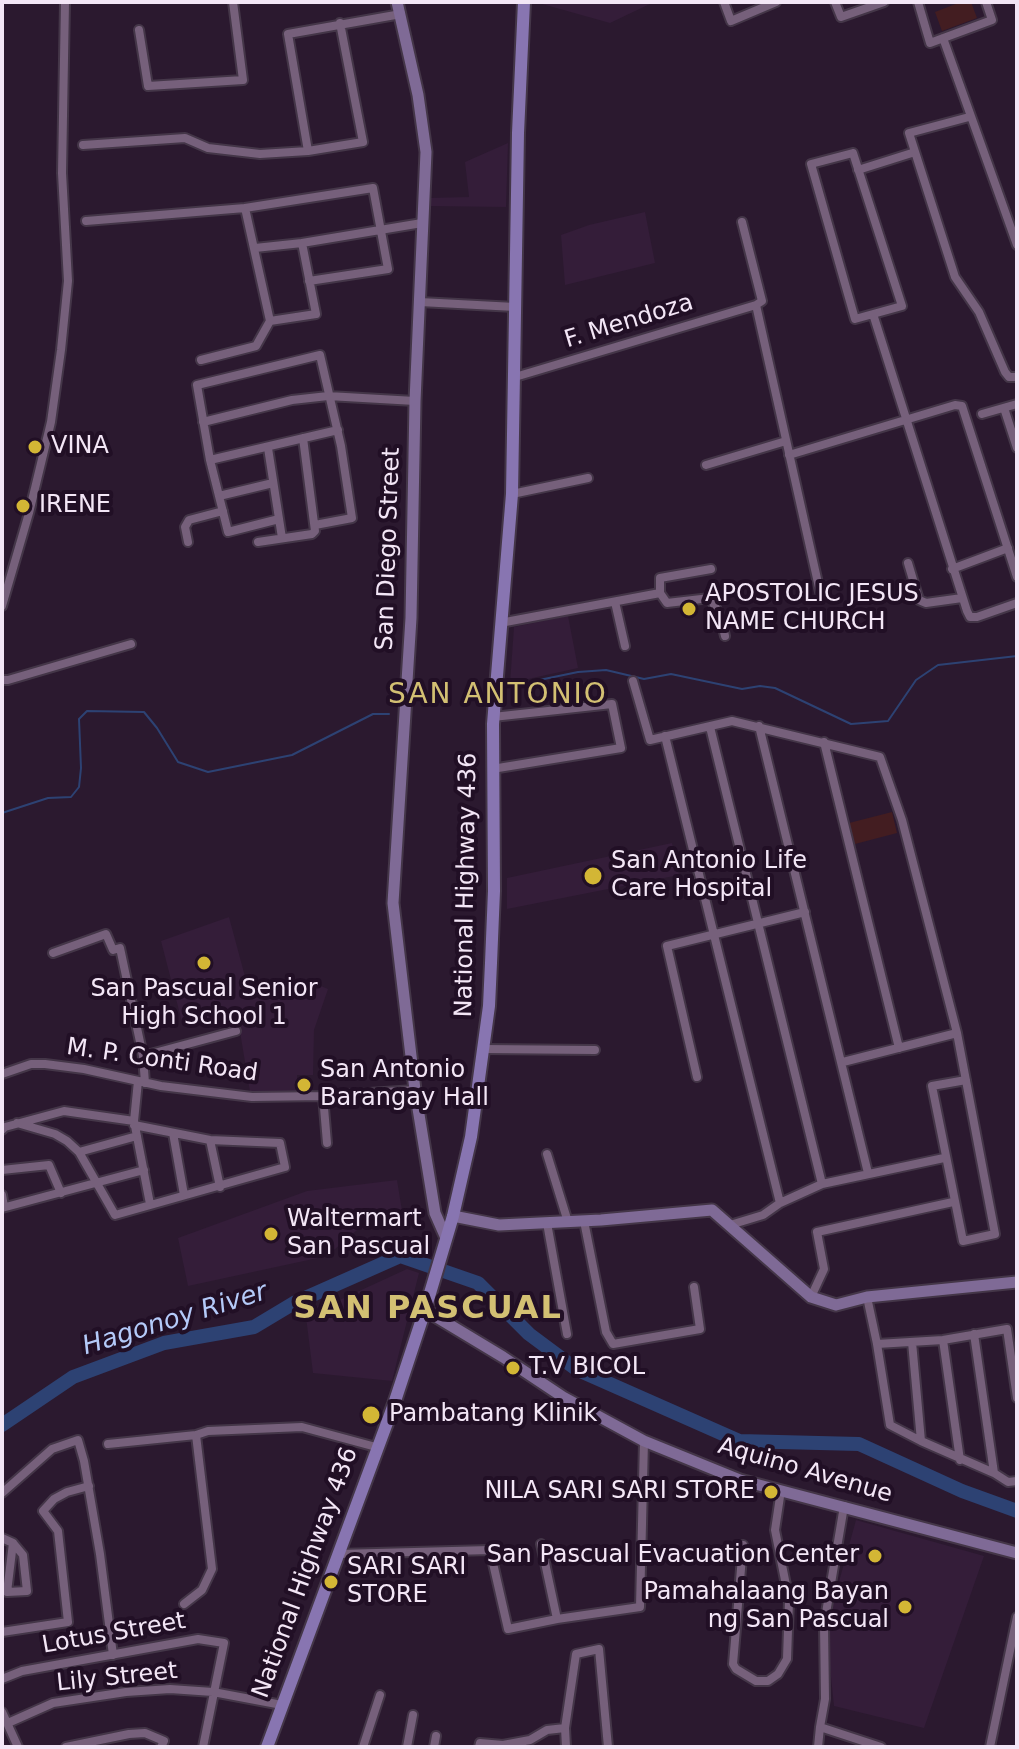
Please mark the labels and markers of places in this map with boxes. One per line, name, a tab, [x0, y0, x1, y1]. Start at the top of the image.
place label: VINA	[51, 433, 109, 461]
marker: VINA	[26, 438, 44, 456]
place label: IRENE	[39, 492, 111, 520]
marker: IRENE	[14, 497, 32, 515]
place label: APOSTOLIC JESUS NAME CHURCH	[705, 581, 919, 637]
marker: APOSTOLIC JESUS NAME CHURCH	[680, 600, 698, 618]
place label: San Antonio Life Care Hospital	[611, 848, 807, 904]
marker: San Antonio Life Care Hospital	[582, 865, 604, 887]
marker: San Pascual Senior High School 1	[195, 954, 213, 972]
place label: San Pascual Senior High School 1	[90, 976, 318, 1032]
place label: San Antonio Barangay Hall	[320, 1057, 489, 1113]
marker: San Antonio Barangay Hall	[295, 1076, 313, 1094]
place label: Waltermart San Pascual	[287, 1206, 430, 1262]
marker: Waltermart San Pascual	[262, 1225, 280, 1243]
place label: T.V BICOL	[529, 1354, 645, 1382]
marker: T.V BICOL	[504, 1359, 522, 1377]
place label: Pambatang Klinik	[389, 1401, 597, 1429]
marker: Pambatang Klinik	[360, 1404, 382, 1426]
place label: NILA SARI SARI STORE	[484, 1478, 755, 1506]
marker: NILA SARI SARI STORE	[762, 1483, 780, 1501]
place label: San Pascual Evacuation Center	[487, 1542, 859, 1570]
marker: San Pascual Evacuation Center	[866, 1547, 884, 1565]
place label: SARI SARI STORE	[347, 1554, 466, 1610]
marker: SARI SARI STORE	[322, 1573, 340, 1591]
place label: Pamahalaang Bayan ng San Pascual	[643, 1579, 889, 1635]
marker: Pamahalaang Bayan ng San Pascual	[896, 1598, 914, 1616]

